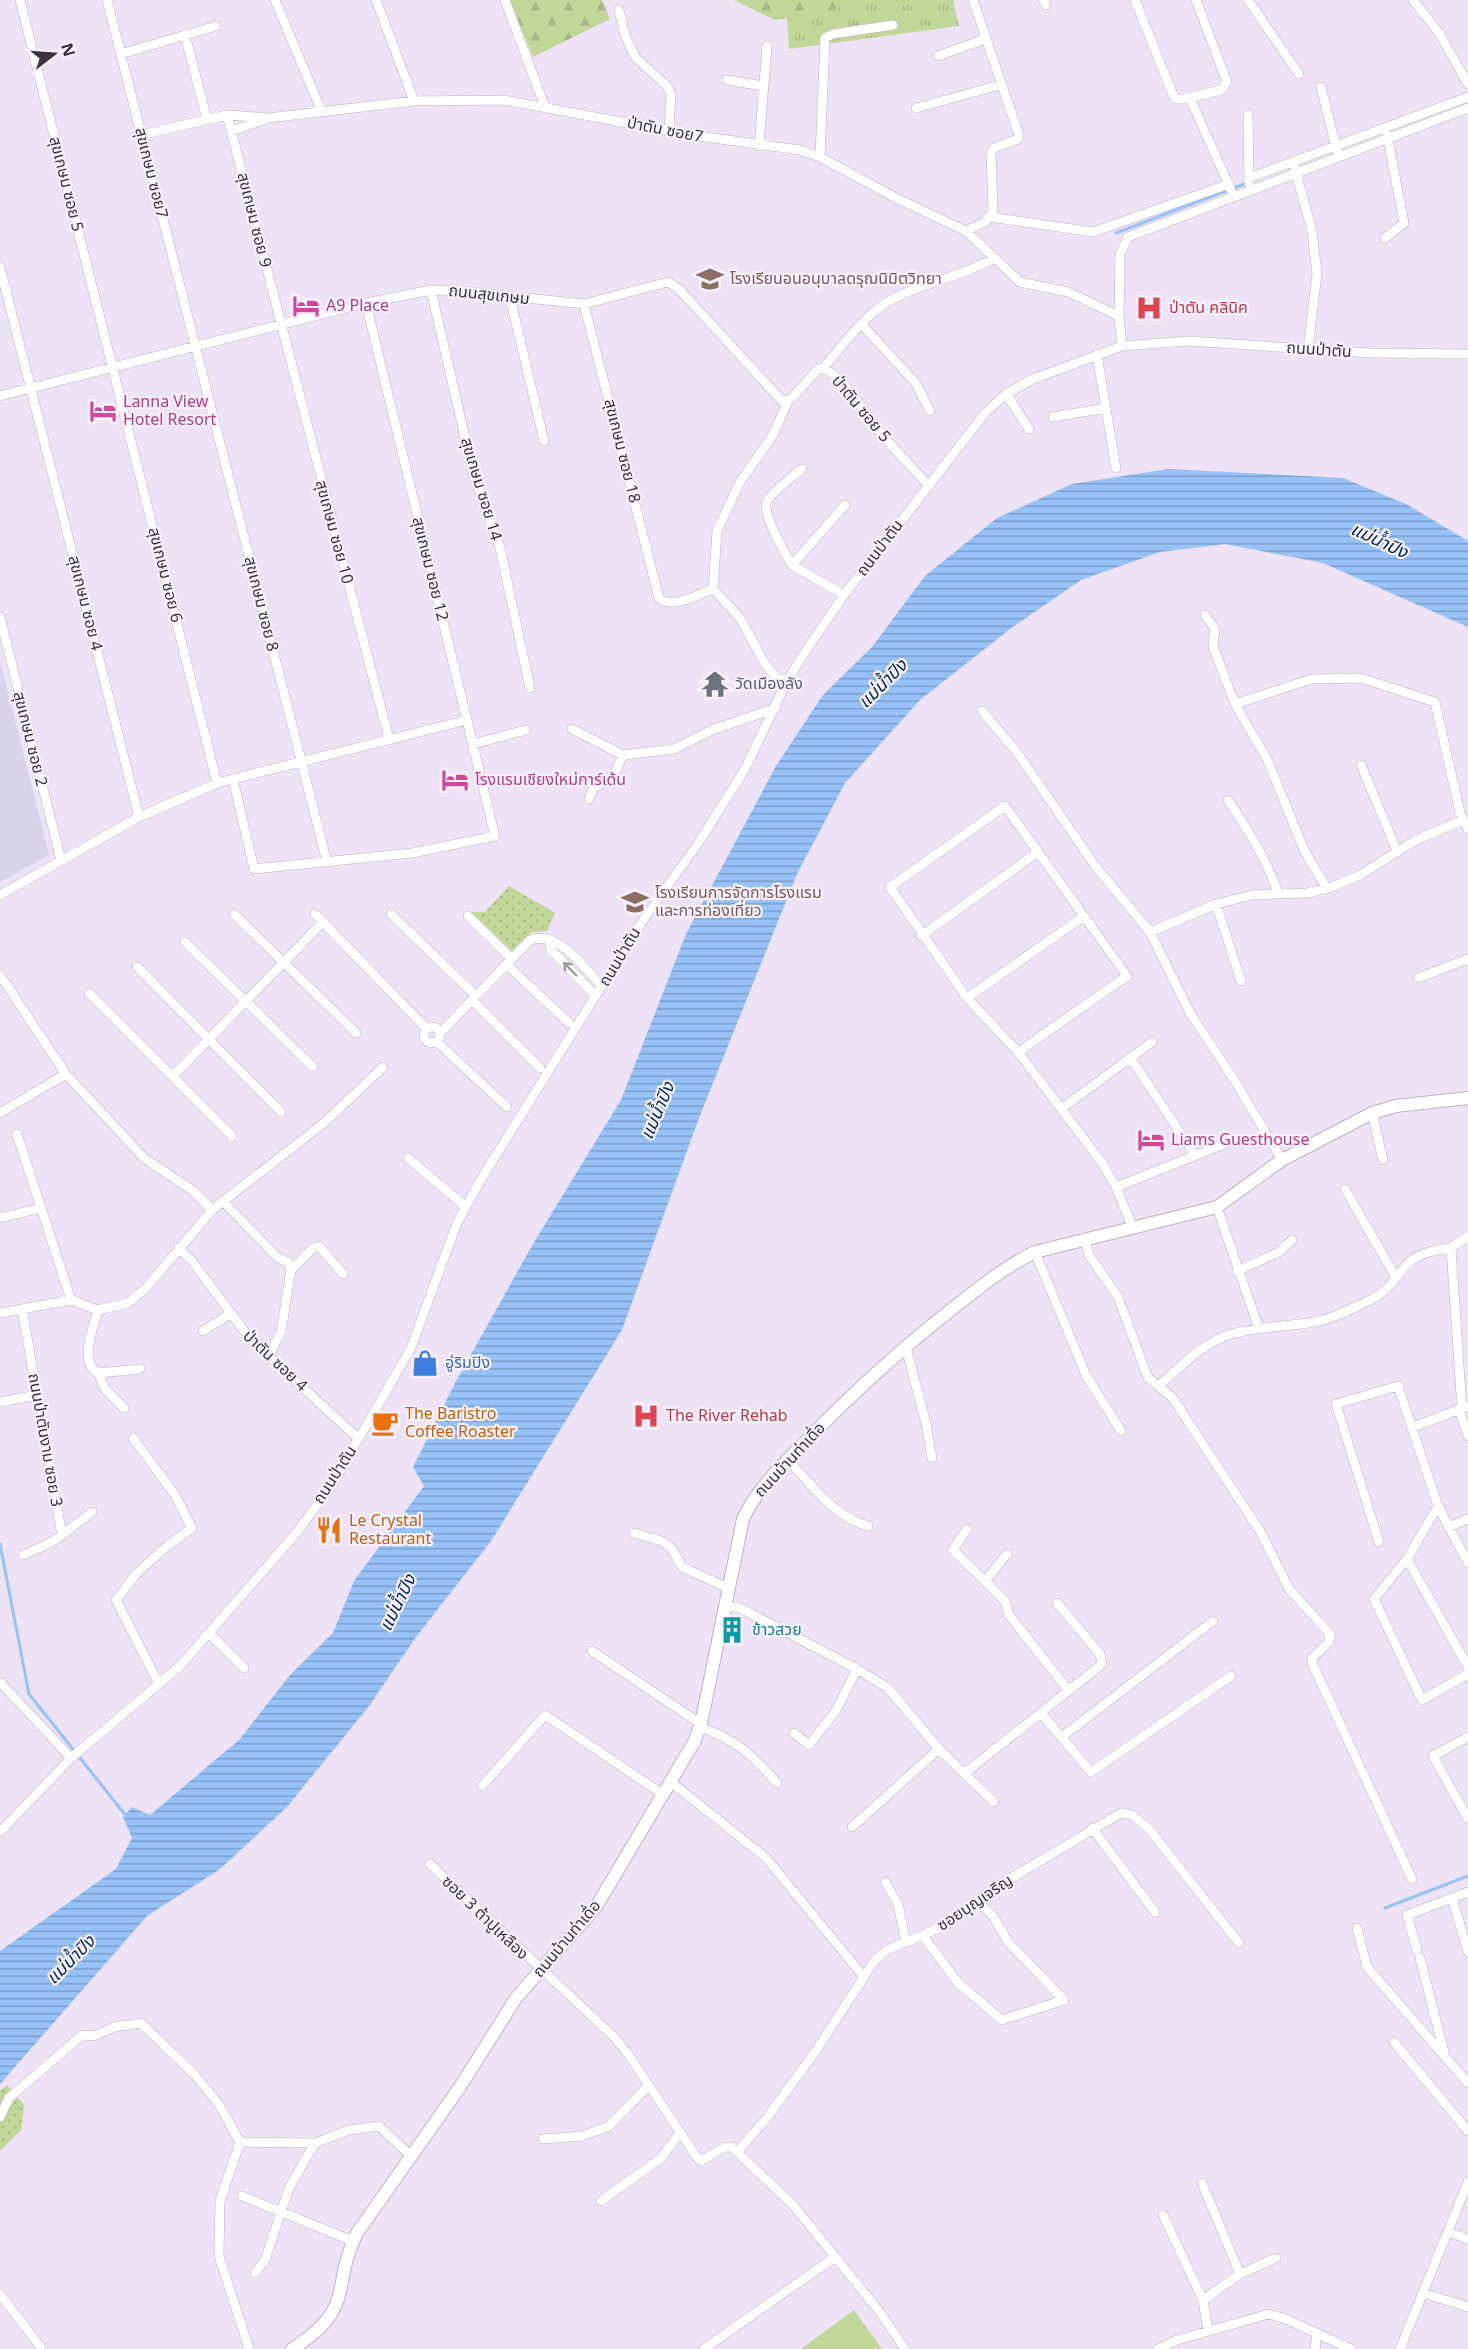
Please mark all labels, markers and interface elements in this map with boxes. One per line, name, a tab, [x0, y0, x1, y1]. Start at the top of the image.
north arrow	[24, 24, 84, 84]
text: N	[54, 40, 81, 60]
street label: ป่าตัน ซอย7	[625, 111, 705, 149]
street label: สุขเกษม ซอย7	[128, 125, 174, 221]
street label: สุขเกษม ซอย 5	[43, 134, 89, 234]
street label: สุขเกษม ซอย 9	[231, 170, 277, 270]
school or university icon: โรงเรียนอนอนุบาลดรุฌนิมิตวิทยา	[695, 264, 725, 294]
place label: โรงเรียนอนอนุบาลดรุฌนิมิตวิทยา	[730, 267, 942, 291]
street label: ถนนสุขเกษม	[447, 279, 531, 311]
hotel icon: A9 Place	[291, 291, 321, 321]
hospital icon: ป่าตัน คลินิค	[1134, 293, 1164, 323]
place label: A9 Place	[326, 294, 389, 318]
place label: ป่าตัน คลินิค	[1169, 296, 1248, 320]
street label: ถนนป่าตัน	[1286, 336, 1352, 364]
street label: ป่าตัน ซอย 5	[826, 370, 896, 448]
place label: Lanna View Hotel Resort	[123, 390, 217, 432]
hotel icon: Lanna View Hotel Resort	[88, 396, 118, 426]
street label: สุขเกษม ซอย 18	[597, 396, 647, 506]
street label: สุขเกษม ซอย 14	[454, 435, 508, 543]
street label: สุขเกษม ซอย 10	[309, 477, 359, 587]
street label: สุขเกษม ซอย 12	[405, 514, 455, 624]
street label: ถนนป่าตัน	[851, 515, 909, 581]
water label: แม่น้ำปิง	[1346, 516, 1413, 567]
street label: สุขเกษม ซอย 6	[142, 525, 188, 625]
street label: สุขเกษม ซอย 4	[62, 553, 108, 653]
street label: สุขเกษม ซอย 8	[238, 554, 284, 654]
water label: แม่น้ำปิง	[852, 652, 915, 715]
temple icon: วัดเมืองลัง	[700, 669, 730, 699]
place label: วัดเมืองลัง	[735, 672, 803, 696]
street label: สุขเกษม ซอย 2	[7, 689, 53, 789]
hotel icon: โรงแรมเชียงใหม่การ์เด้น	[440, 765, 470, 795]
place label: โรงแรมเชียงใหม่การ์เด้น	[475, 768, 626, 792]
place label: โรงเรียนการจัดการโรงแรม และการท่องเที่ยว	[655, 881, 822, 923]
school or university icon: โรงเรียนการจัดการโรงแรม และการท่องเที่ยว	[620, 887, 650, 917]
street label: ถนนป่าตัน	[593, 923, 647, 991]
one-way arrow	[563, 962, 577, 977]
water label: แม่น้ำปิง	[634, 1077, 683, 1144]
hotel icon: Liams Guesthouse	[1136, 1125, 1166, 1155]
place label: Liams Guesthouse	[1171, 1128, 1309, 1152]
street label: ป่าตัน ซอย 4	[237, 1325, 313, 1397]
shop icon: อู่ริมปิง	[410, 1348, 440, 1378]
place label: อู่ริมปิง	[445, 1351, 490, 1375]
street label: ถนนป่าตันงาม ซอย 3	[21, 1371, 69, 1509]
hospital icon: The River Rehab	[631, 1401, 661, 1431]
place label: The Baristro Coffee Roaster	[405, 1402, 516, 1444]
place label: The River Rehab	[666, 1404, 788, 1428]
cafe icon: The Baristro Coffee Roaster	[370, 1408, 400, 1438]
street label: ถนนบ้านท่าเดื่อ	[749, 1417, 831, 1503]
street label: ถนนป่าตัน	[307, 1441, 363, 1509]
place label: Le Crystal Restaurant	[349, 1509, 431, 1551]
restaurant icon: Le Crystal Restaurant	[314, 1515, 344, 1545]
water label: แม่น้ำปิง	[373, 1569, 424, 1636]
building icon: ข้าวสวย	[717, 1615, 747, 1645]
place label: ข้าวสวย	[752, 1618, 802, 1642]
street label: ซอยบุญเจริญ	[932, 1869, 1018, 1937]
street label: ซอย 3 ต้าปูเหลือง	[436, 1870, 534, 1966]
street label: ถนนบ้านท่าเดื่อ	[527, 1895, 607, 1983]
water label: แม่น้ำปิง	[40, 1928, 103, 1991]

